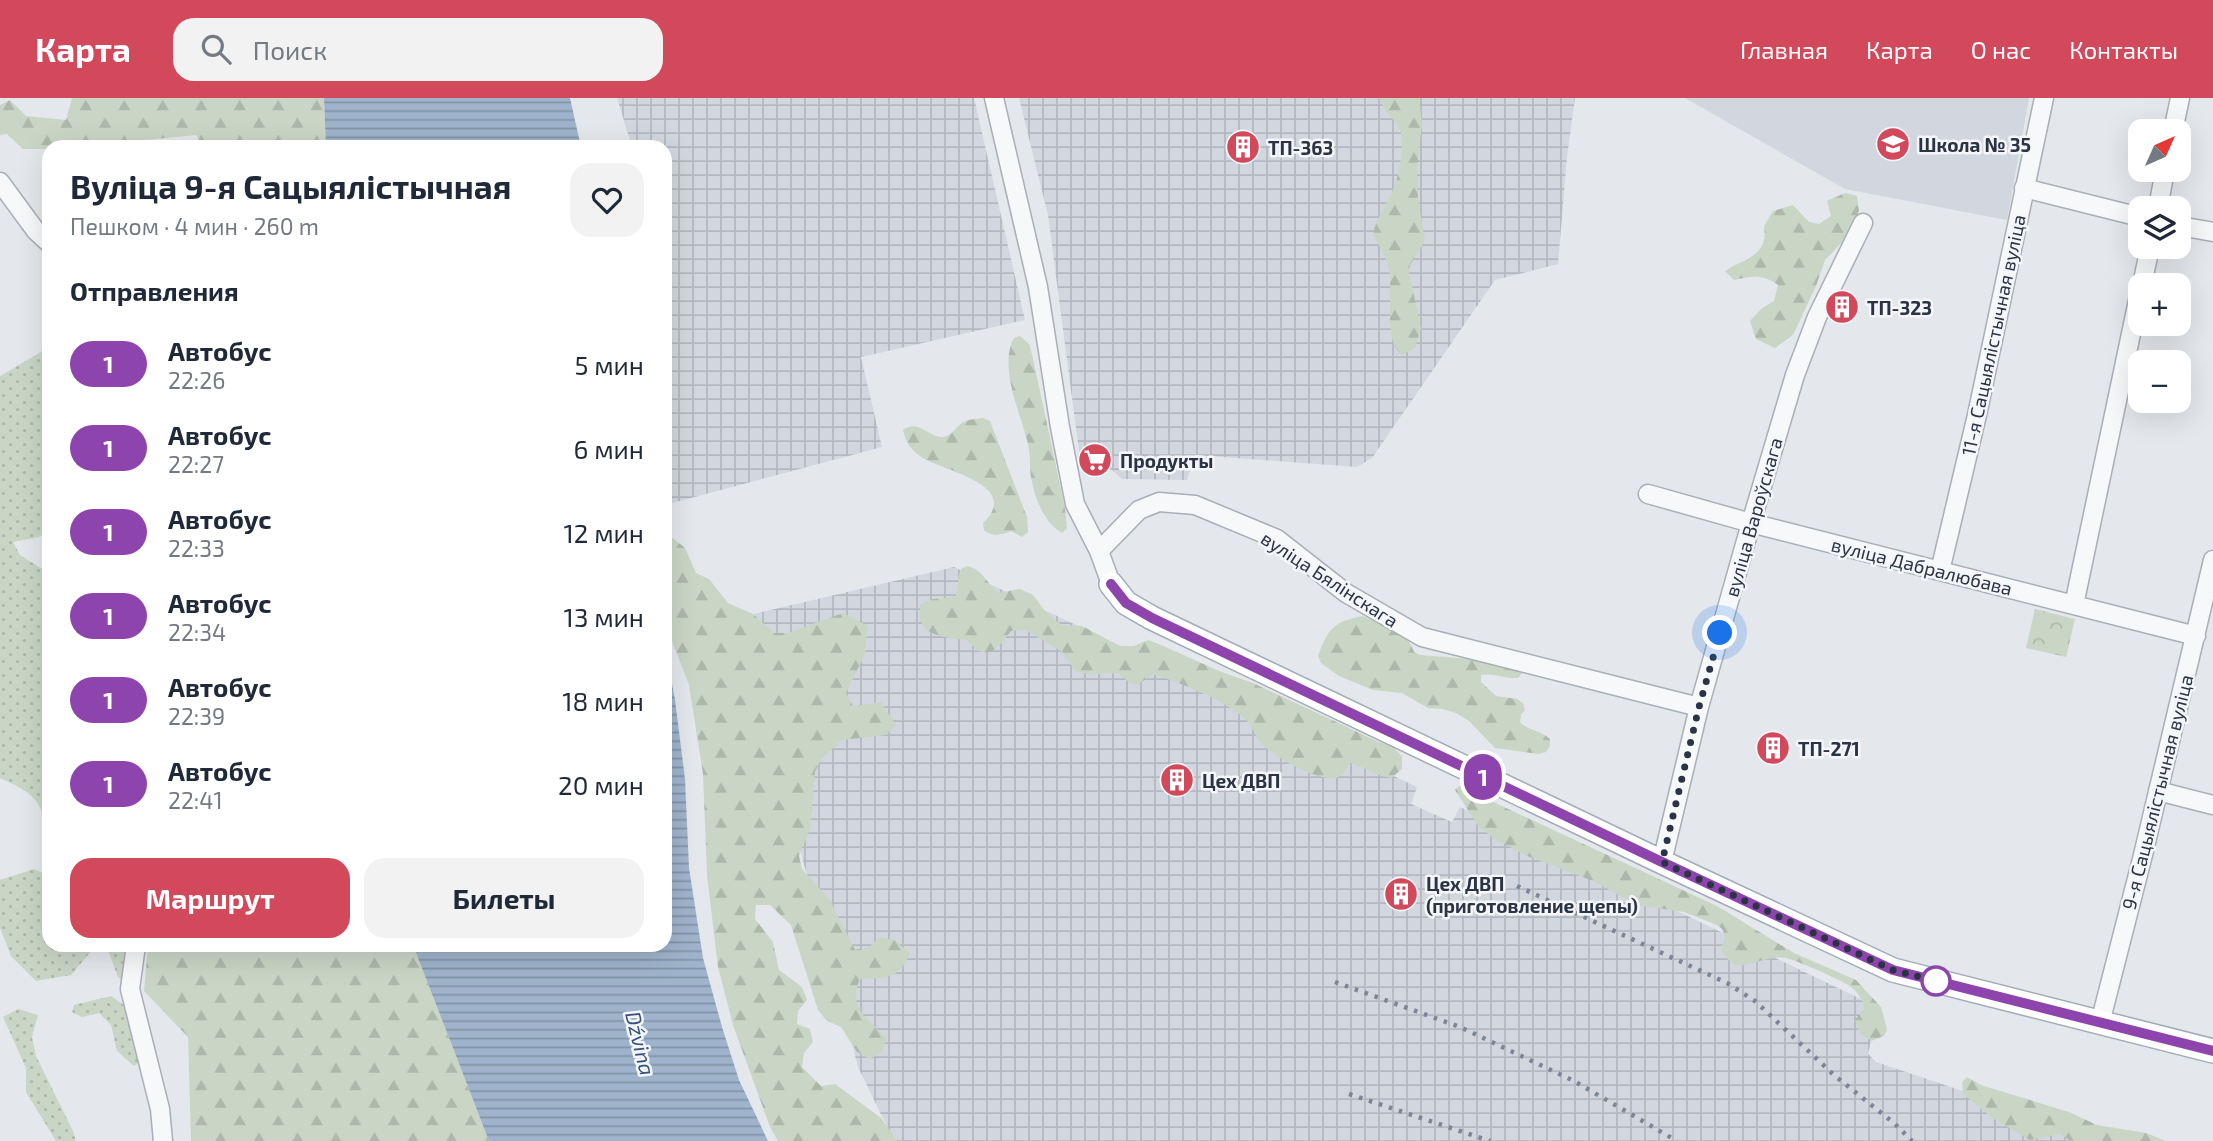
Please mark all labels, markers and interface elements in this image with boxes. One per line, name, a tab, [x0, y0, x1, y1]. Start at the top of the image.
search box	[173, 18, 663, 81]
text: Карта	[35, 29, 131, 69]
icon: search	[197, 30, 235, 68]
text: Поиск	[253, 34, 327, 65]
text: Главная	[1740, 35, 1828, 64]
text: Карта	[1866, 35, 1933, 64]
text: О нас	[1971, 35, 2031, 64]
text: Контакты	[2069, 35, 2178, 64]
north arrow	[2128, 119, 2191, 182]
map controls	[2128, 119, 2191, 413]
school or university icon: Школа № 35	[1874, 125, 1912, 163]
building icon: ТП-363	[1224, 128, 1262, 166]
place label: Школа № 35	[1918, 133, 2031, 156]
place label: ТП-363	[1268, 136, 1333, 159]
button: heart	[570, 163, 644, 237]
text: Вуліца 9-я Сацыялістычная	[70, 166, 511, 206]
button: layers	[2128, 196, 2191, 259]
text: Пешком · 4 мин · 260 m	[70, 212, 319, 240]
street label: 11-я Сацыялістычная вуліца	[1956, 212, 2031, 458]
button: +	[2128, 273, 2191, 336]
text: Отправления	[70, 275, 239, 306]
building icon: ТП-323	[1823, 288, 1861, 326]
place label: ТП-323	[1867, 296, 1932, 319]
text: Автобус	[168, 335, 271, 366]
text: 1	[103, 349, 114, 378]
text: 5 мин	[574, 349, 644, 380]
button: −	[2128, 350, 2191, 413]
text: 22:26	[168, 366, 225, 394]
text: Автобус	[168, 419, 271, 450]
text: 1	[103, 433, 114, 462]
text: 6 мин	[573, 433, 644, 464]
street label: вуліца Вароўскага	[1719, 435, 1788, 600]
supermarket icon: Продукты	[1076, 441, 1114, 479]
place label: Продукты	[1120, 449, 1213, 472]
text: 22:27	[168, 450, 224, 478]
text: Автобус	[168, 503, 271, 534]
text: 1	[103, 517, 114, 546]
text: 12 мин	[563, 517, 644, 548]
street label: вуліца Бялінскага	[1257, 526, 1403, 633]
street label: вуліца Дабралюбава	[1829, 532, 2015, 601]
text: 22:33	[168, 534, 225, 562]
text: Автобус	[168, 587, 271, 618]
text: 1	[103, 601, 114, 630]
text: 13 мин	[564, 601, 644, 632]
your location	[1702, 615, 1737, 650]
text: 22:34	[168, 618, 226, 646]
text: Автобус	[168, 671, 271, 702]
street label: 9-я Сацыялістычная вуліца	[2117, 672, 2198, 912]
text: 1	[103, 685, 114, 714]
text: 18 мин	[562, 685, 644, 716]
text: 22:39	[168, 702, 225, 730]
building icon: ТП-271	[1754, 729, 1792, 767]
place label: ТП-271	[1798, 737, 1860, 760]
line badge: 1	[1460, 754, 1506, 800]
text: Автобус	[168, 755, 271, 786]
building icon: Цех ДВП	[1158, 761, 1196, 799]
text: 1	[1478, 762, 1488, 791]
text: 1	[103, 769, 114, 798]
text: 20 мин	[558, 769, 644, 800]
place label: Цех ДВП	[1202, 769, 1280, 792]
text: 22:41	[168, 786, 223, 814]
button: Маршрут	[70, 858, 350, 938]
button: Билеты	[364, 858, 644, 938]
place label: Цех ДВП (приготовление щепы)	[1426, 872, 1638, 917]
building icon: Цех ДВП (приготовление щепы)	[1382, 875, 1420, 913]
unlabelled marker	[1921, 966, 1951, 996]
water label: Dźvina	[621, 1008, 661, 1078]

